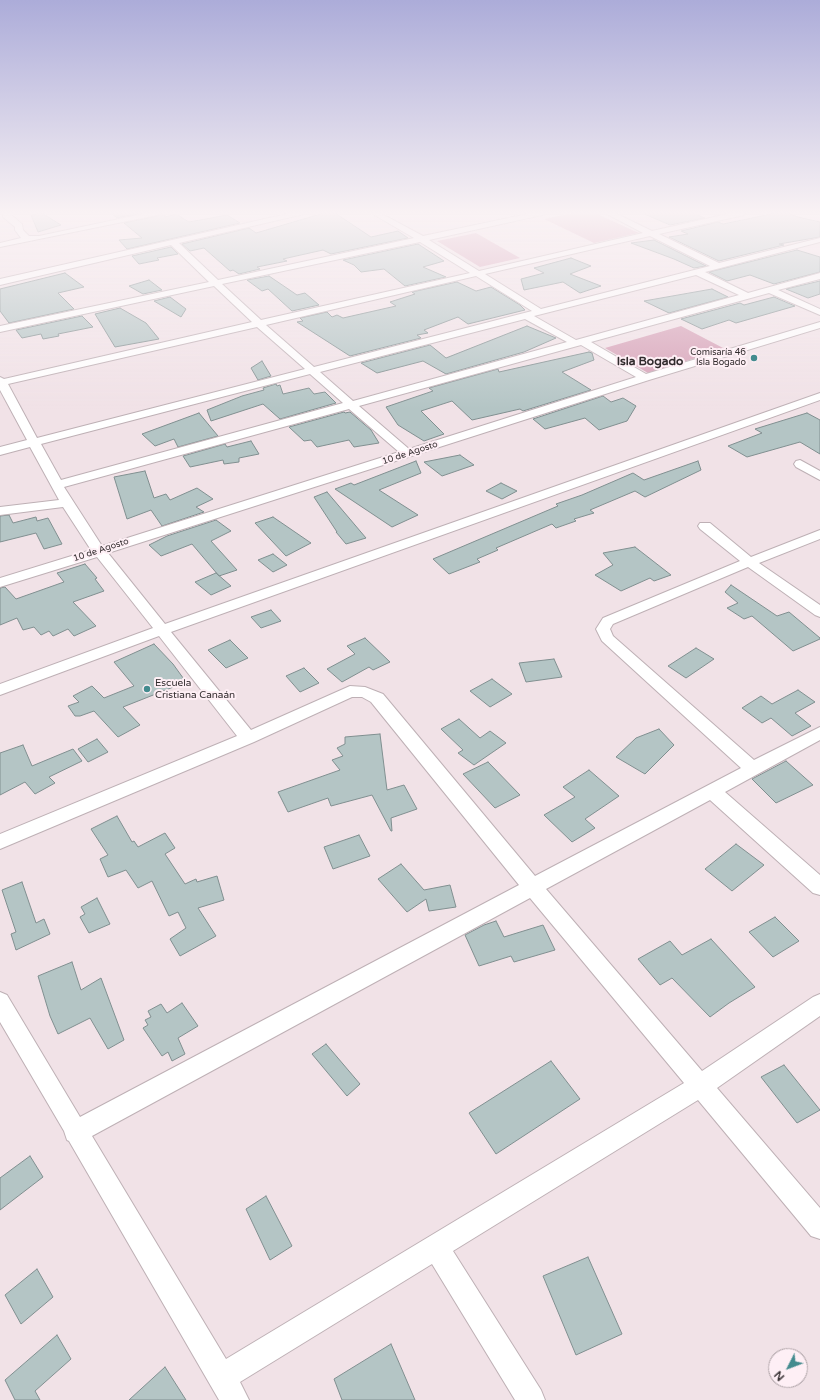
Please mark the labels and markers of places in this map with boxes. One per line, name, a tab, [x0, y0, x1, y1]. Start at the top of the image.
place label: Comisaría 46 Isla Bogado	[690, 348, 746, 369]
marker: Comisaría 46 Isla Bogado	[749, 353, 759, 363]
place label: Escuela Cristiana Canaán	[155, 677, 235, 700]
marker: Escuela Cristiana Canaán	[142, 684, 152, 694]

